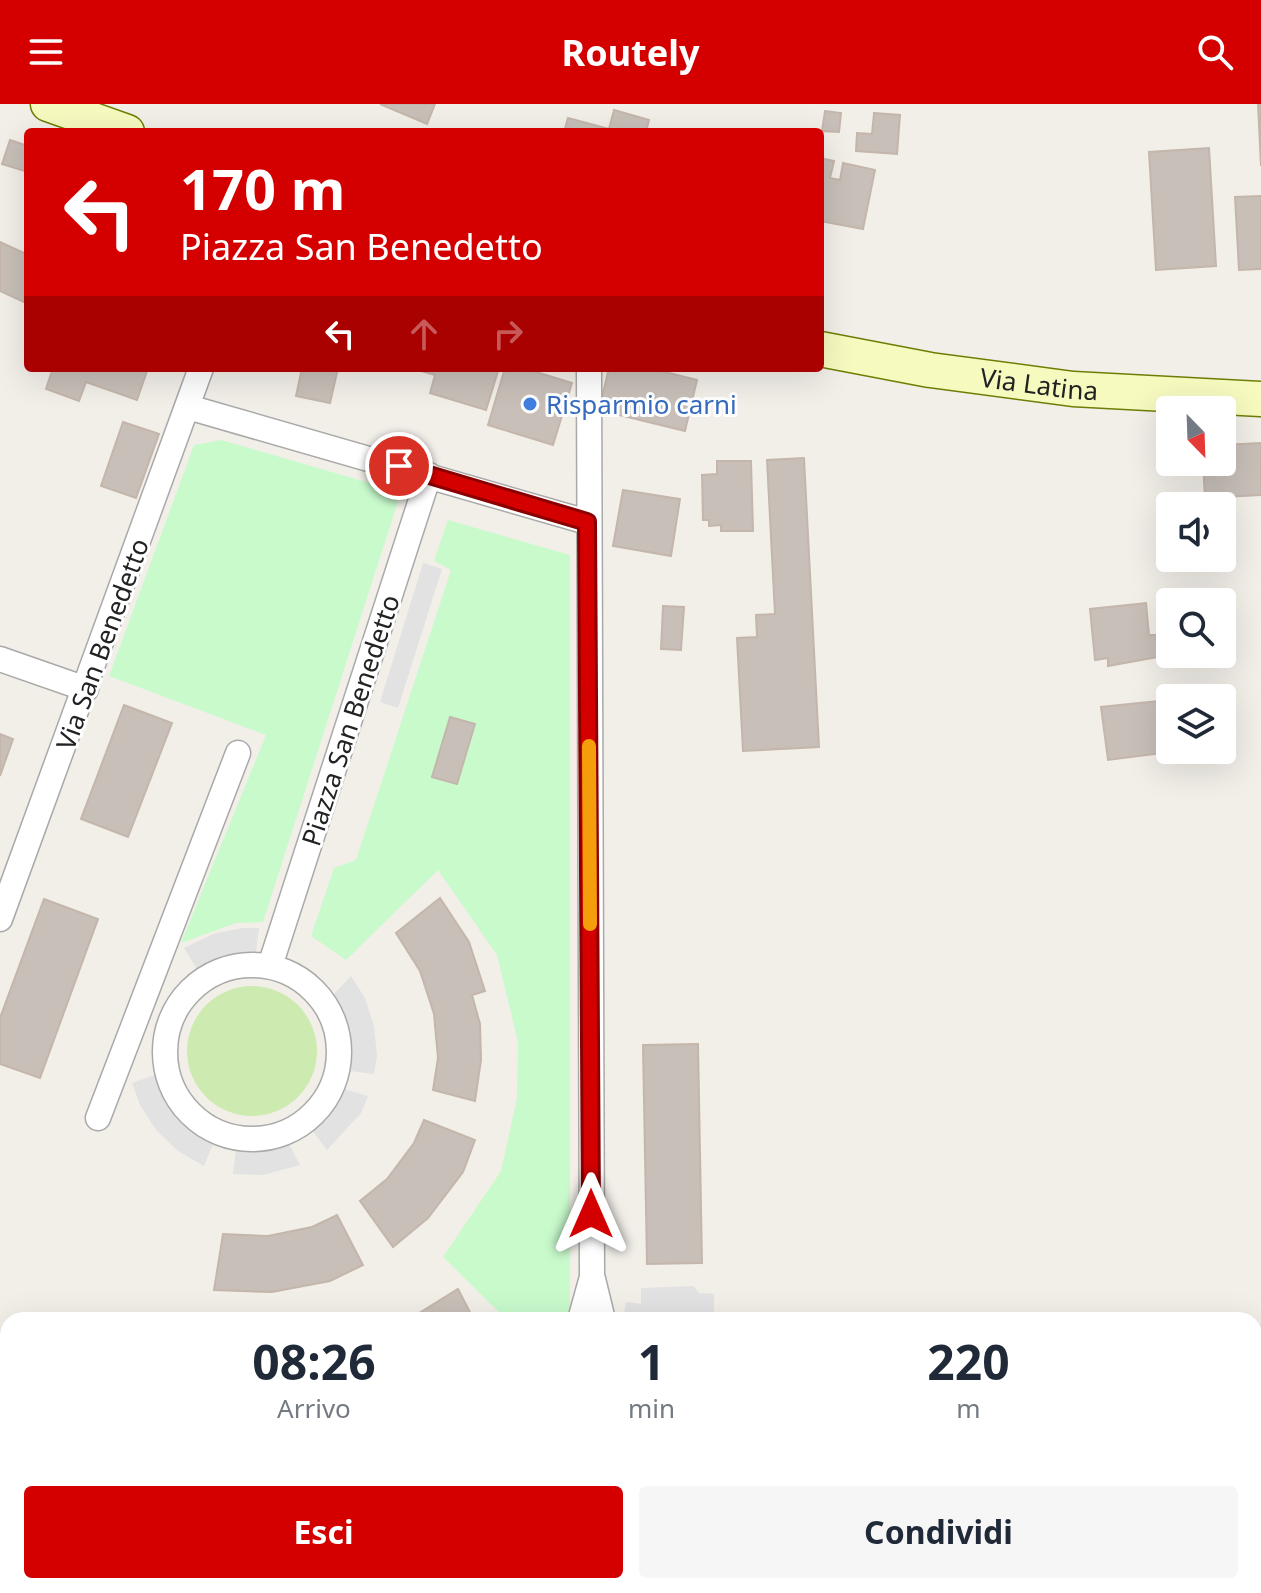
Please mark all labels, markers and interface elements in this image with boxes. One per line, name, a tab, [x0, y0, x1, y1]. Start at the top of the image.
text: Routely	[562, 28, 699, 77]
icon: menu	[24, 30, 68, 74]
icon: search	[1193, 30, 1237, 74]
text: 170 m	[180, 150, 345, 226]
icon: left	[48, 160, 152, 264]
text: Piazza San Benedetto	[180, 222, 543, 271]
icon: left	[318, 312, 362, 356]
icon: ahead	[402, 312, 446, 356]
icon: right	[486, 312, 530, 356]
street label: Via Latina	[978, 359, 1099, 408]
place label: Risparmio carni	[546, 386, 737, 422]
marker: Risparmio carni	[521, 395, 539, 413]
north arrow	[1156, 396, 1236, 476]
map controls	[1156, 396, 1236, 764]
pin	[365, 432, 433, 500]
icon: arrive	[377, 444, 421, 488]
button: sound	[1156, 492, 1236, 572]
street label: Via San Benedetto	[47, 533, 157, 755]
button: search	[1156, 588, 1236, 668]
street label: Piazza San Benedetto	[292, 590, 408, 850]
button: layers	[1156, 684, 1236, 764]
position arrow	[549, 1172, 633, 1256]
text: 08:26	[252, 1329, 376, 1394]
text: 1	[638, 1329, 665, 1394]
text: 220	[927, 1329, 1010, 1394]
text: Arrivo	[277, 1390, 351, 1426]
text: min	[628, 1390, 675, 1426]
text: m	[956, 1390, 981, 1426]
button: Esci	[24, 1486, 623, 1578]
button: Condividi	[639, 1486, 1238, 1578]

